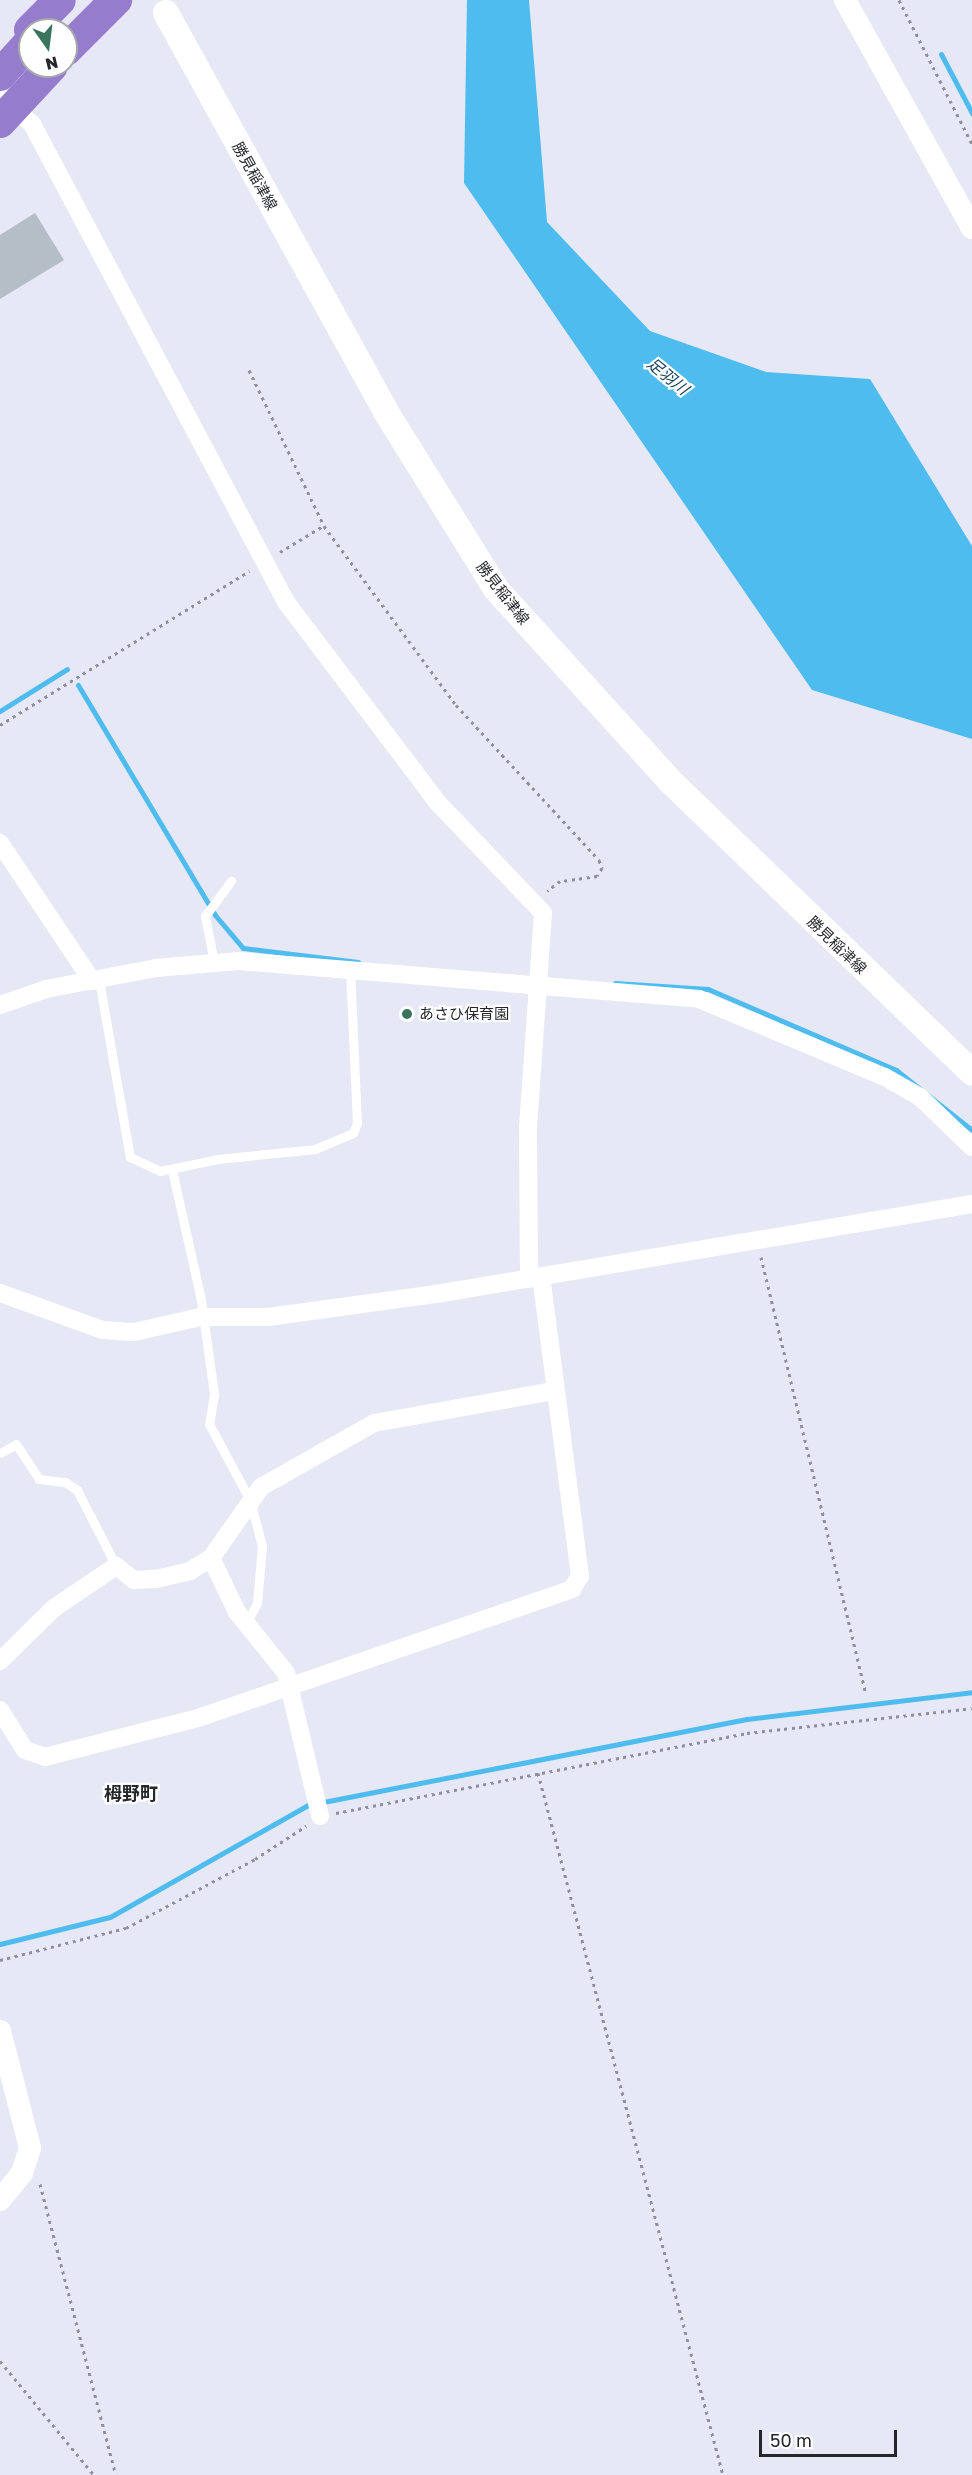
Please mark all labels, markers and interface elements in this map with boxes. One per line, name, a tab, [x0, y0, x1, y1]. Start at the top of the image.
north arrow	[18, 18, 78, 78]
text: N	[44, 52, 60, 75]
street label: 勝見稲津線	[229, 139, 281, 213]
water label: 足羽川	[643, 353, 693, 399]
street label: 勝見稲津線	[473, 558, 533, 628]
street label: 勝見稲津線	[804, 912, 870, 978]
place label: あさひ保育園	[419, 1005, 509, 1023]
marker: あさひ保育園	[400, 1007, 414, 1021]
district label: 栂野町	[104, 1782, 158, 1804]
scale bar	[762, 2418, 900, 2456]
text: 50 m	[770, 2429, 812, 2451]

